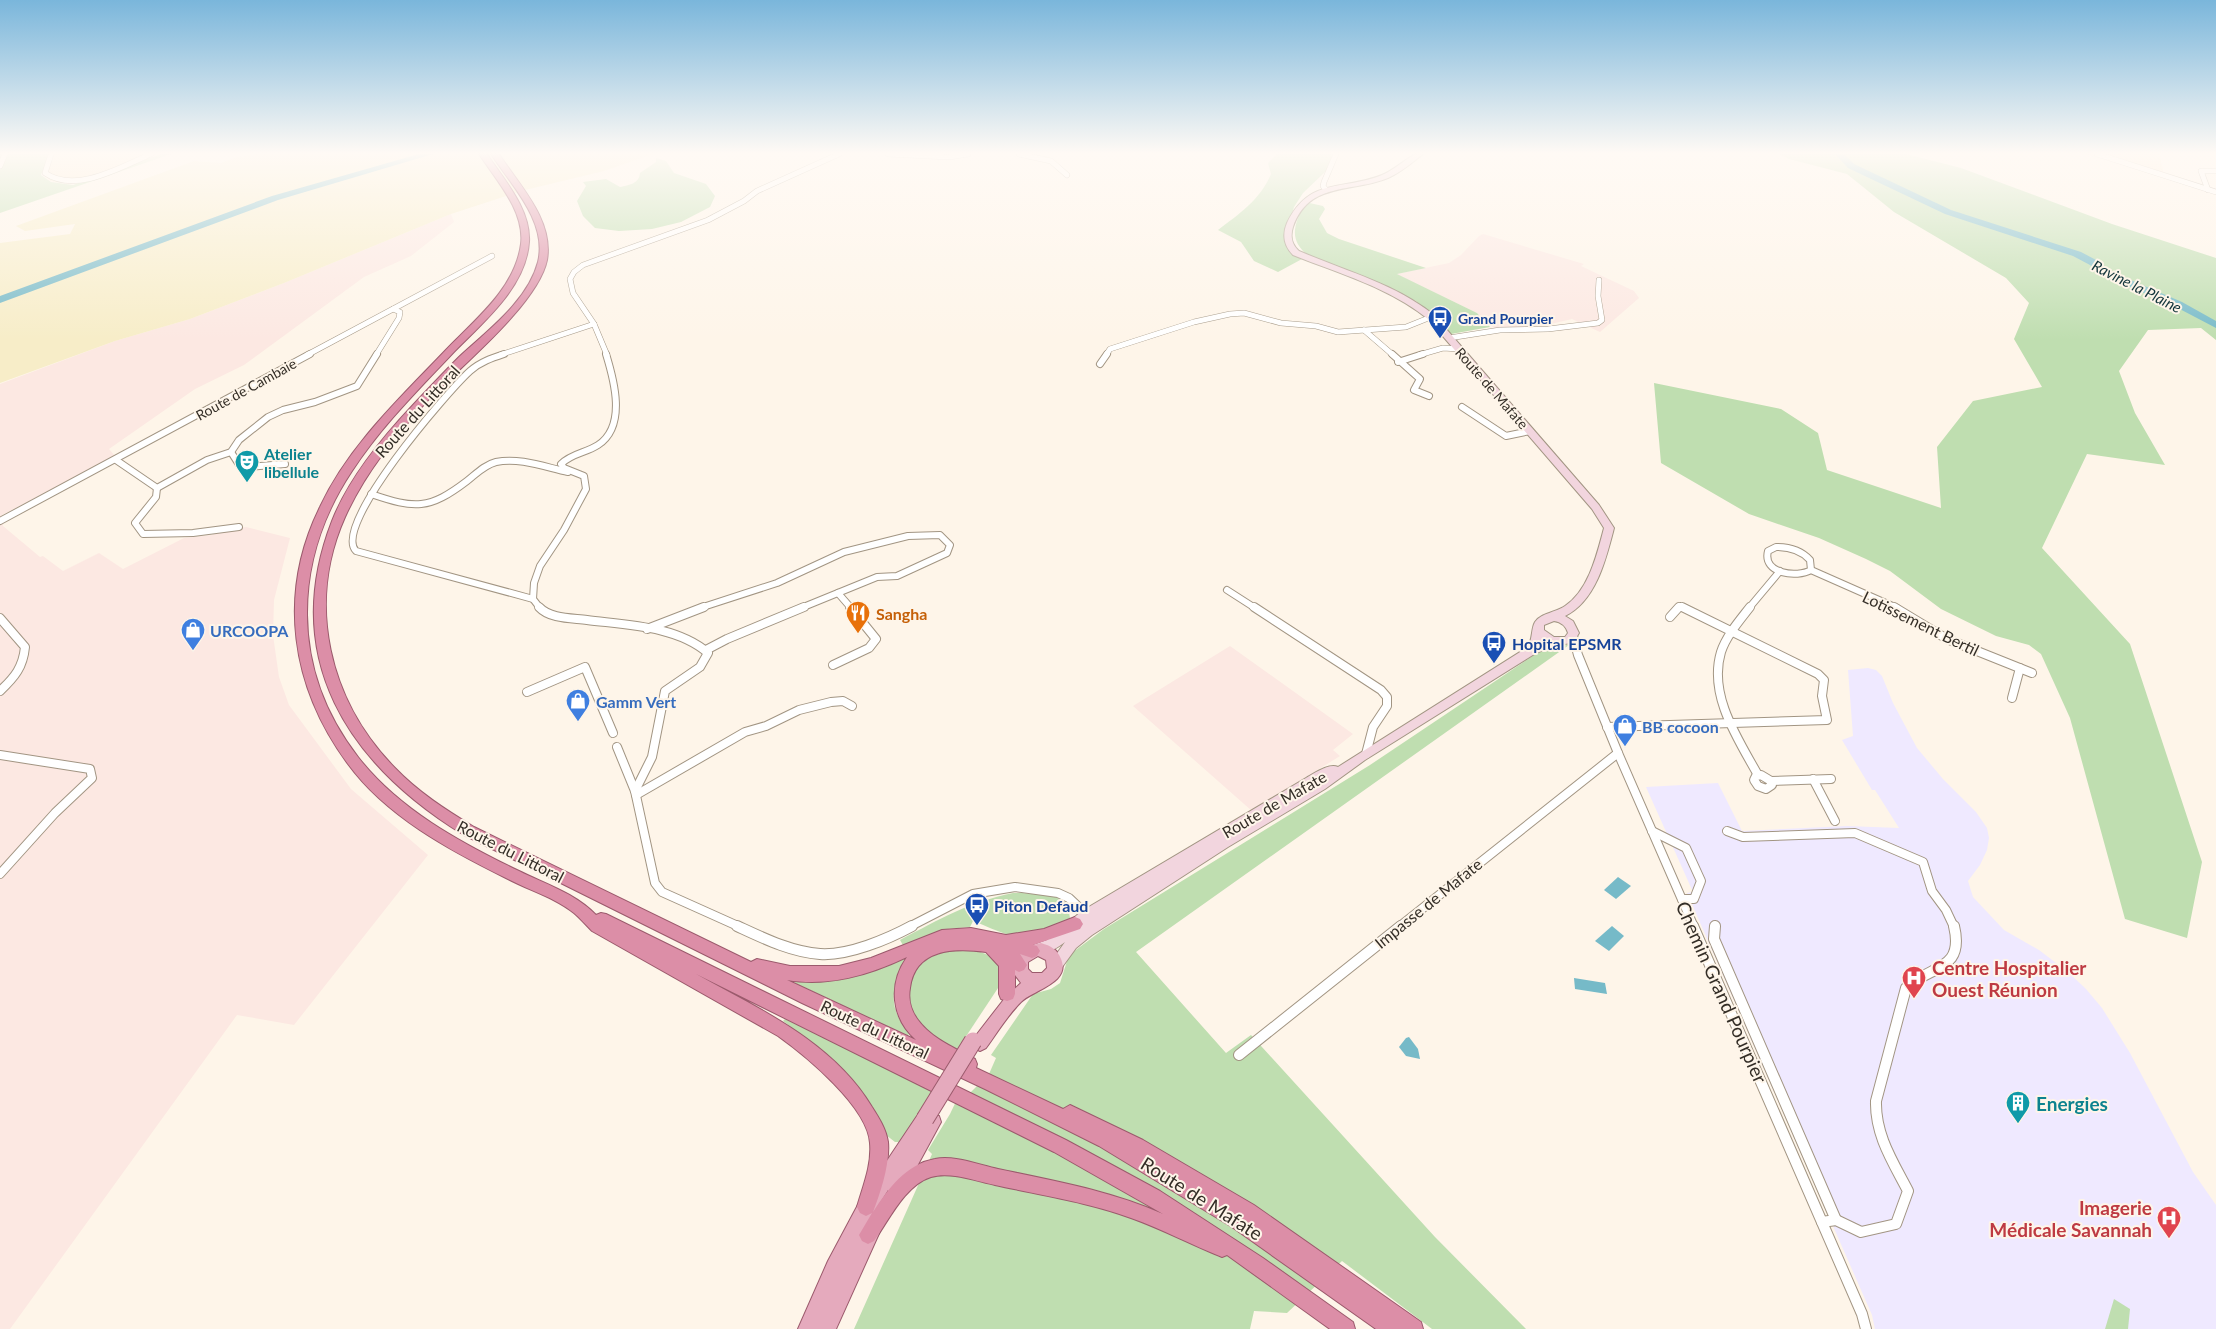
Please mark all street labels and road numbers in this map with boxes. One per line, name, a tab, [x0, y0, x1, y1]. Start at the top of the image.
street label: Route de Mafate	[1452, 344, 1532, 432]
street label: Route de Cambaie	[193, 354, 299, 424]
street label: Route du Littoral	[371, 361, 463, 461]
street label: Lotissement Bertil	[1860, 587, 1982, 659]
street label: Route de Mafate	[1218, 766, 1330, 842]
street label: Route du Littoral	[454, 816, 568, 886]
street label: Impasse de Mafate	[1371, 854, 1485, 952]
street label: Chemin Grand Pourpier	[1672, 898, 1772, 1086]
street label: Route du Littoral	[818, 996, 932, 1062]
street label: Route de Mafate	[1137, 1151, 1267, 1245]

